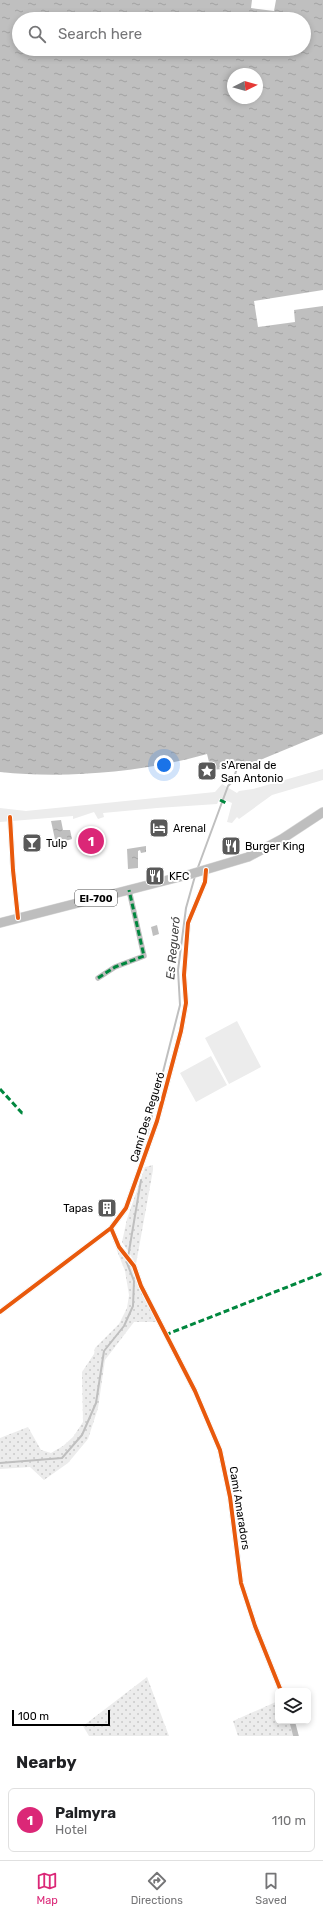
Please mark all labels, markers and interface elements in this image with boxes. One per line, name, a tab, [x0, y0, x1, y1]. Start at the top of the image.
search box	[12, 12, 311, 56]
icon: search	[26, 23, 48, 45]
text: Search here	[58, 25, 142, 43]
north arrow	[227, 68, 263, 104]
your location	[154, 755, 174, 775]
place label: s'Arenal de San Antonio	[221, 759, 283, 785]
place icon: s'Arenal de San Antonio	[196, 760, 218, 782]
hotel icon: Arenal	[148, 817, 170, 839]
place label: Arenal	[173, 822, 206, 835]
pin: 1	[78, 826, 104, 856]
bar icon: Tulp	[21, 832, 43, 854]
restaurant icon: Burger King	[220, 835, 242, 857]
place label: Tulp	[46, 837, 67, 850]
place label: Burger King	[245, 840, 305, 853]
restaurant icon: KFC	[144, 865, 166, 887]
place label: KFC	[169, 870, 189, 883]
road number: EI-700	[75, 890, 117, 906]
water label: Es Regueró	[163, 916, 183, 980]
street label: Camí Des Regueró	[128, 1070, 167, 1164]
building icon: Tapas	[96, 1197, 118, 1219]
place label: Tapas	[63, 1202, 93, 1215]
street label: Camí Amaradors	[226, 1465, 253, 1551]
map controls	[275, 1688, 311, 1724]
button: layers	[275, 1688, 311, 1724]
scale bar	[12, 1708, 110, 1727]
text: 100 m	[18, 1710, 49, 1723]
text: Nearby	[16, 1752, 77, 1772]
text: Palmyra	[55, 1804, 116, 1822]
text: 1	[27, 1813, 33, 1828]
text: 110 m	[272, 1813, 306, 1828]
text: Hotel	[55, 1822, 87, 1837]
tab: Map	[36, 1870, 58, 1907]
tab: Directions	[131, 1870, 183, 1907]
tab: Saved	[255, 1870, 287, 1907]

